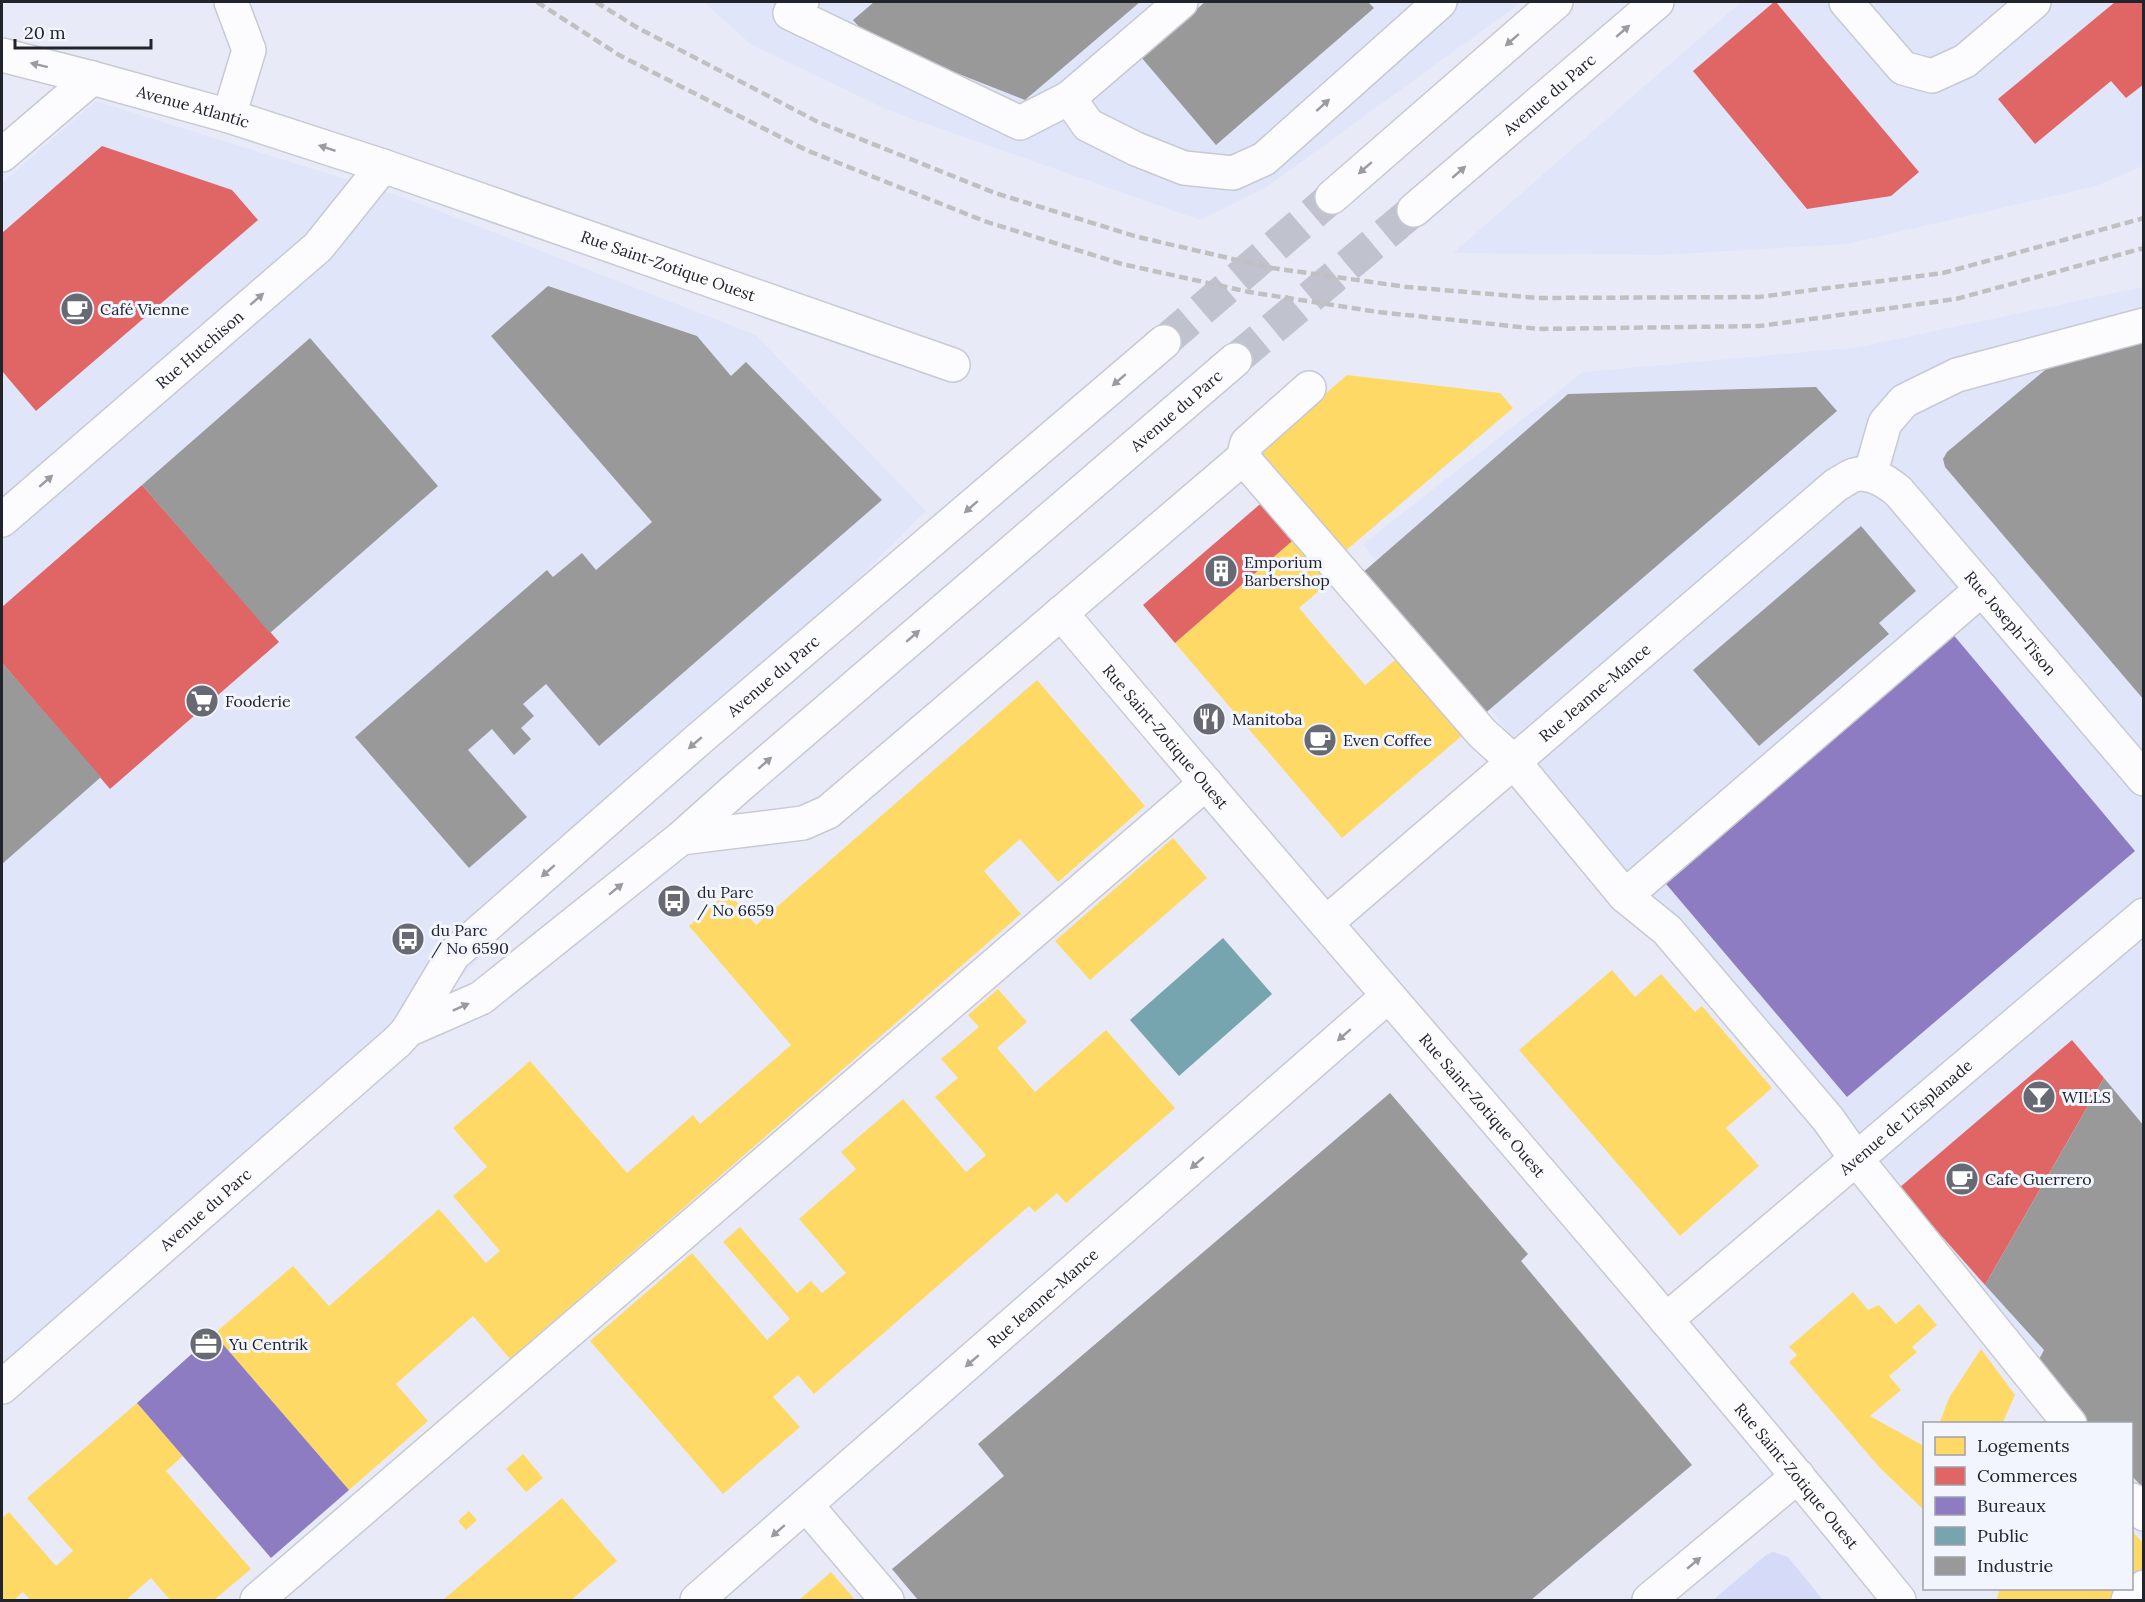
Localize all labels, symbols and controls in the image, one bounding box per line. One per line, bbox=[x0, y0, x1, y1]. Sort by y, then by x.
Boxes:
scale bar bbox=[15, 12, 152, 50]
text: 20 m bbox=[24, 21, 66, 44]
one-way arrow bbox=[1615, 24, 1630, 38]
one-way arrow bbox=[1504, 33, 1519, 47]
street label: Avenue du Parc bbox=[1498, 49, 1599, 140]
one-way arrow bbox=[30, 59, 49, 69]
street label: Avenue Atlantic bbox=[134, 81, 252, 132]
one-way arrow bbox=[1316, 98, 1331, 112]
one-way arrow bbox=[318, 143, 336, 152]
one-way arrow bbox=[1358, 161, 1373, 174]
one-way arrow bbox=[1451, 166, 1466, 179]
street label: Rue Saint-Zotique Ouest bbox=[578, 226, 759, 306]
cafe icon: Café Vienne bbox=[59, 291, 95, 327]
one-way arrow bbox=[249, 293, 265, 306]
place label: Café Vienne bbox=[100, 299, 189, 319]
street label: Rue Hutchison bbox=[151, 306, 248, 393]
street label: Avenue du Parc bbox=[1125, 365, 1226, 456]
one-way arrow bbox=[1112, 373, 1127, 386]
one-way arrow bbox=[38, 475, 54, 488]
one-way arrow bbox=[964, 500, 979, 513]
place label: Emporium Barbershop bbox=[1244, 552, 1330, 590]
building icon: Emporium Barbershop bbox=[1203, 553, 1239, 589]
street label: Rue Joseph-Tison bbox=[1961, 567, 2061, 680]
one-way arrow bbox=[905, 630, 920, 643]
street label: Avenue du Parc bbox=[722, 631, 823, 721]
street label: Rue Jeanne-Mance bbox=[1535, 639, 1655, 746]
street label: Rue Saint-Zotique Ouest bbox=[1099, 660, 1234, 813]
supermarket icon: Fooderie bbox=[184, 683, 220, 719]
place label: Fooderie bbox=[225, 691, 291, 711]
restaurant icon: Manitoba bbox=[1191, 701, 1227, 737]
place label: Manitoba bbox=[1232, 709, 1303, 729]
cafe icon: Even Coffee bbox=[1302, 722, 1338, 758]
place label: Even Coffee bbox=[1343, 730, 1432, 750]
one-way arrow bbox=[688, 736, 703, 749]
one-way arrow bbox=[757, 757, 772, 770]
one-way arrow bbox=[541, 864, 556, 877]
place label: du Parc / No 6659 bbox=[697, 882, 774, 921]
bus stop icon: du Parc / No 6659 bbox=[656, 883, 692, 919]
one-way arrow bbox=[609, 884, 624, 896]
place label: du Parc / No 6590 bbox=[431, 920, 509, 959]
bus stop icon: du Parc / No 6590 bbox=[390, 921, 426, 957]
one-way arrow bbox=[453, 1002, 470, 1011]
one-way arrow bbox=[1337, 1028, 1352, 1041]
street label: Rue Saint-Zotique Ouest bbox=[1415, 1029, 1551, 1182]
street label: Avenue de L'Esplanade bbox=[1834, 1055, 1976, 1180]
bar icon: WILLS bbox=[2021, 1079, 2057, 1115]
place label: WILLS bbox=[2062, 1087, 2111, 1107]
one-way arrow bbox=[1190, 1156, 1205, 1170]
cafe icon: Cafe Guerrero bbox=[1944, 1161, 1980, 1197]
street label: Avenue du Parc bbox=[155, 1164, 255, 1255]
place label: Cafe Guerrero bbox=[1985, 1169, 2092, 1189]
street label: Rue Jeanne-Mance bbox=[983, 1244, 1102, 1352]
office icon: Yu Centrik bbox=[188, 1326, 224, 1362]
place label: Yu Centrik bbox=[228, 1334, 308, 1354]
one-way arrow bbox=[965, 1354, 980, 1367]
street label: Rue Saint-Zotique Ouest bbox=[1730, 1399, 1864, 1553]
legend bbox=[1923, 1422, 2133, 1590]
text: Logements bbox=[1977, 1434, 2069, 1457]
text: Commerces bbox=[1977, 1464, 2077, 1487]
text: Bureaux bbox=[1977, 1494, 2046, 1517]
one-way arrow bbox=[771, 1524, 786, 1537]
text: Public bbox=[1977, 1524, 2029, 1547]
text: Industrie bbox=[1977, 1554, 2053, 1577]
one-way arrow bbox=[1686, 1557, 1701, 1570]

